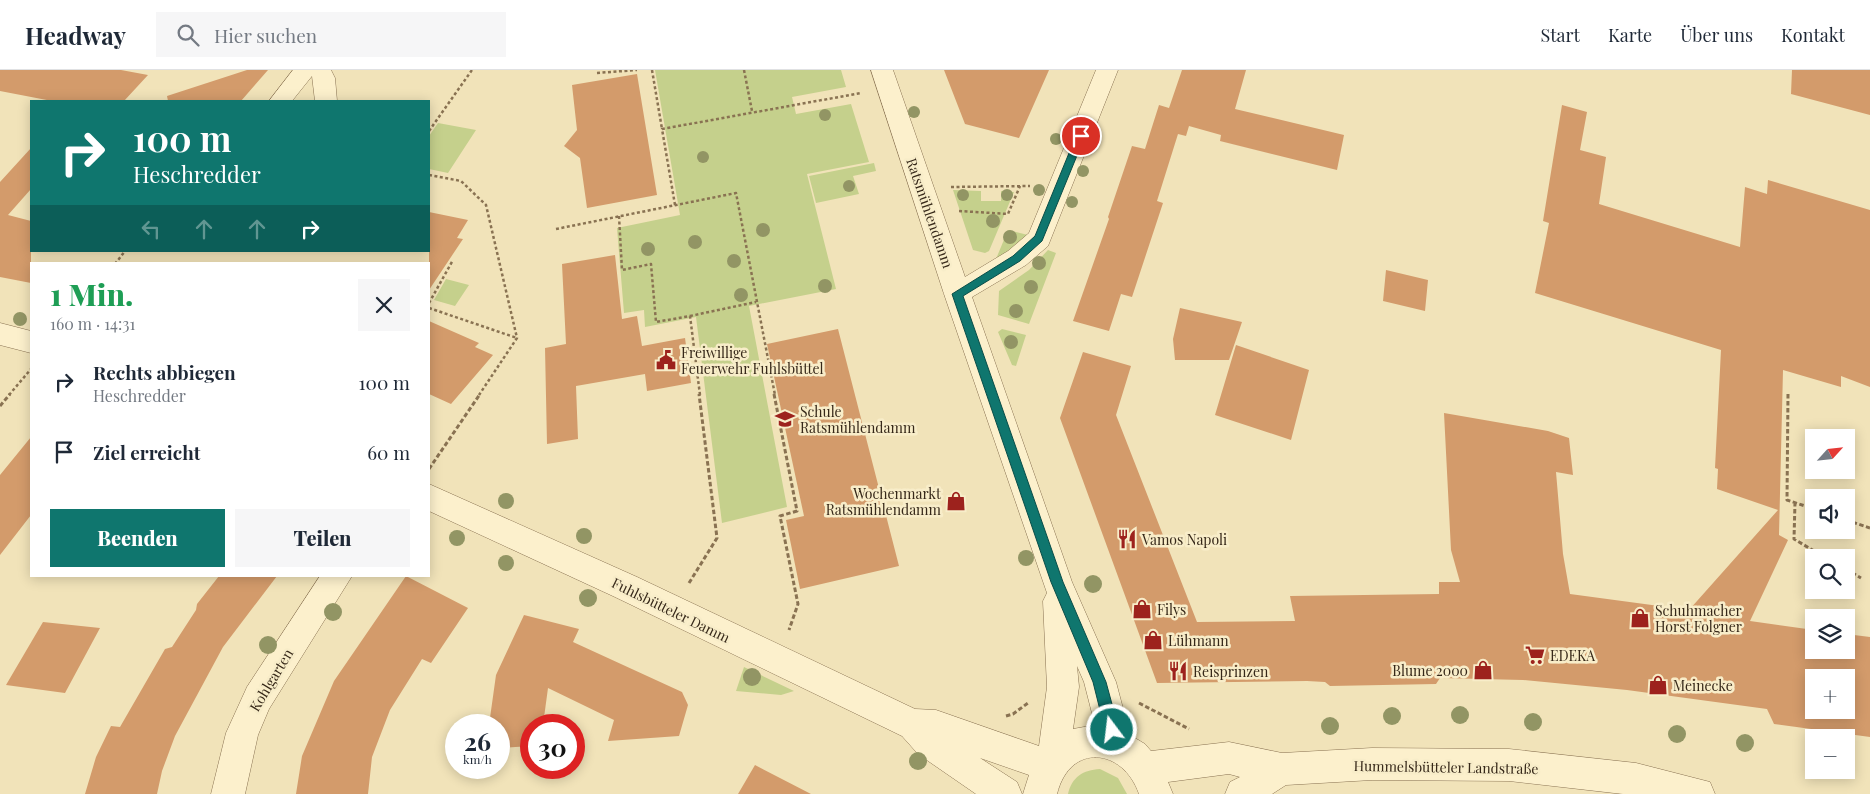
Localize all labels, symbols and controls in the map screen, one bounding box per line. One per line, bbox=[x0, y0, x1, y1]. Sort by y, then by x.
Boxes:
search box bbox=[156, 12, 506, 57]
text: Headway bbox=[25, 19, 126, 51]
icon: search bbox=[174, 21, 202, 49]
text: Hier suchen bbox=[214, 22, 317, 48]
text: Start bbox=[1540, 23, 1580, 47]
text: Karte bbox=[1608, 23, 1652, 47]
text: Über uns bbox=[1680, 23, 1753, 47]
text: Kontakt bbox=[1781, 23, 1845, 47]
text: 100 m bbox=[133, 114, 231, 161]
pin bbox=[1060, 115, 1102, 157]
icon: right bbox=[50, 120, 115, 185]
icon: arrive bbox=[1067, 122, 1095, 150]
street label: Ratsmühlendamm bbox=[902, 155, 958, 271]
text: Heschredder bbox=[133, 159, 261, 189]
icon: left bbox=[137, 215, 165, 243]
icon: ahead bbox=[190, 215, 218, 243]
icon: ahead bbox=[243, 215, 271, 243]
icon: right bbox=[296, 215, 324, 243]
text: 1 Min. bbox=[50, 274, 133, 314]
button: close bbox=[358, 279, 410, 331]
text: 160 m · 14:31 bbox=[50, 313, 135, 334]
place label: Freiwillige Feuerwehr Fuhlsbüttel bbox=[681, 343, 824, 378]
public building icon: Freiwillige Feuerwehr Fuhlsbüttel bbox=[655, 349, 677, 371]
text: Rechts abbiegen bbox=[93, 359, 236, 385]
icon: right bbox=[50, 368, 78, 396]
text: 100 m bbox=[359, 369, 410, 395]
text: Heschredder bbox=[93, 385, 186, 406]
place label: Schule Ratsmühlendamm bbox=[800, 402, 916, 437]
school or university icon: Schule Ratsmühlendamm bbox=[774, 408, 796, 430]
north arrow bbox=[1805, 429, 1855, 479]
map controls bbox=[1805, 429, 1855, 779]
icon: arrive bbox=[50, 438, 78, 466]
text: Ziel erreicht bbox=[93, 439, 201, 465]
text: 60 m bbox=[367, 439, 410, 465]
place label: Wochenmarkt Ratsmühlendamm bbox=[826, 484, 942, 519]
button: sound bbox=[1805, 489, 1855, 539]
shop icon: Wochenmarkt Ratsmühlendamm bbox=[945, 490, 967, 512]
button: Beenden bbox=[50, 509, 225, 567]
button: Teilen bbox=[235, 509, 410, 567]
restaurant icon: Vamos Napoli bbox=[1116, 528, 1138, 550]
place label: Vamos Napoli bbox=[1141, 530, 1227, 549]
button: search bbox=[1805, 549, 1855, 599]
street label: Fuhlsbütteler Damm bbox=[609, 573, 734, 647]
shop icon: Filys bbox=[1131, 598, 1153, 620]
place label: Filys bbox=[1157, 600, 1186, 619]
place label: Schuhmacher Horst Folgner bbox=[1655, 601, 1743, 636]
shop icon: Schuhmacher Horst Folgner bbox=[1629, 607, 1651, 629]
button: layers bbox=[1805, 609, 1855, 659]
shop icon: Lühmann bbox=[1142, 629, 1164, 651]
place label: Lühmann bbox=[1168, 631, 1229, 650]
supermarket icon: EDEKA bbox=[1524, 644, 1546, 666]
street label: Kohlgarten bbox=[245, 645, 297, 715]
place label: EDEKA bbox=[1550, 646, 1595, 665]
shop icon: Blume 2000 bbox=[1472, 659, 1494, 681]
restaurant icon: Reisprinzen bbox=[1167, 660, 1189, 682]
place label: Blume 2000 bbox=[1392, 661, 1468, 680]
place label: Reisprinzen bbox=[1193, 662, 1269, 681]
button: + bbox=[1805, 669, 1855, 719]
shop icon: Meinecke bbox=[1647, 674, 1669, 696]
place label: Meinecke bbox=[1673, 676, 1733, 695]
position arrow bbox=[1085, 703, 1137, 755]
speed limit sign: 30 bbox=[520, 714, 585, 779]
text: 26 bbox=[464, 724, 491, 757]
button: − bbox=[1805, 729, 1855, 779]
text: km/h bbox=[463, 751, 492, 767]
street label: Hummelsbütteler Landstraße bbox=[1353, 756, 1539, 778]

